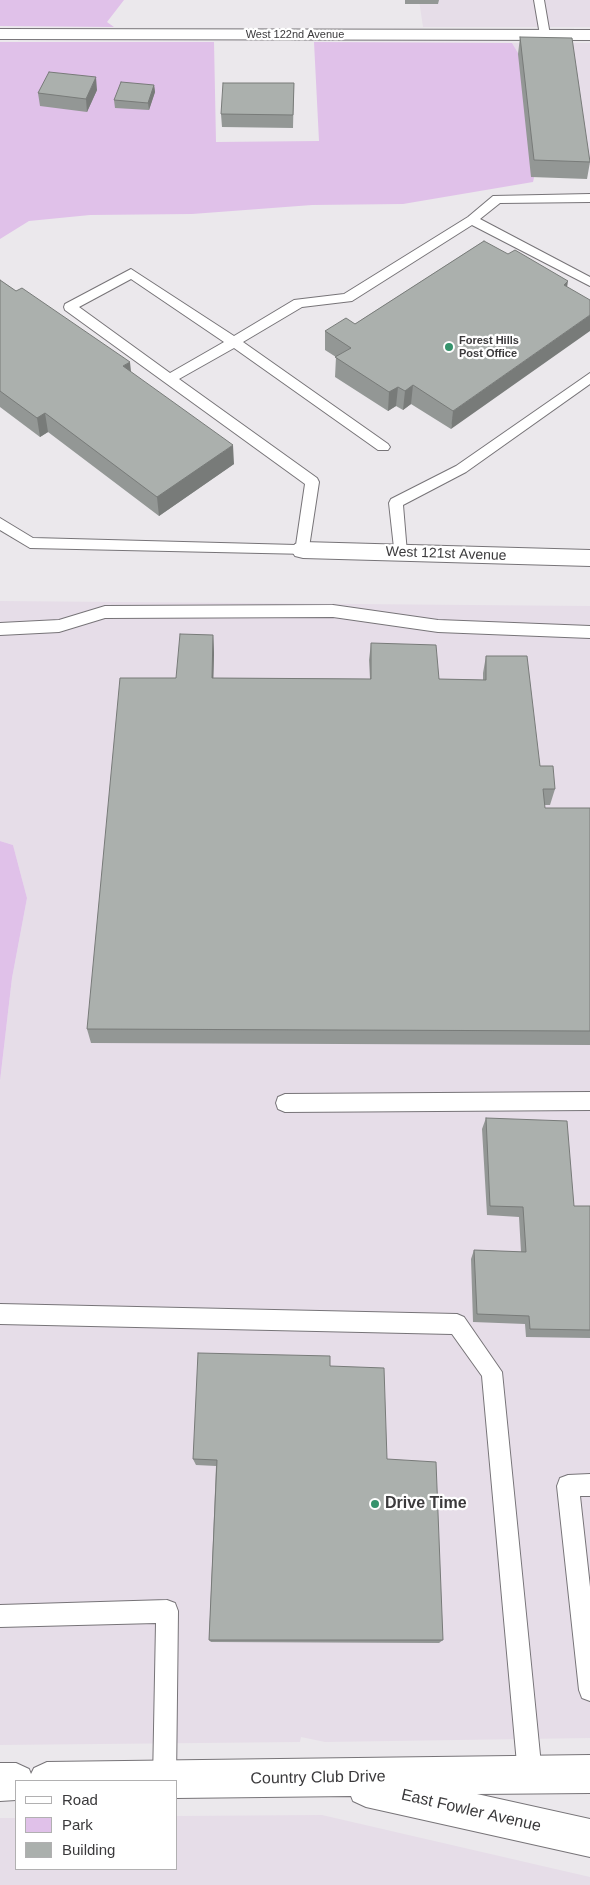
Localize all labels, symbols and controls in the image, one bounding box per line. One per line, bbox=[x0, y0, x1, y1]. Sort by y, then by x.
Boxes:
street label: West 122nd Avenue bbox=[246, 28, 344, 42]
place label: Forest Hills Post Office bbox=[459, 334, 519, 360]
marker: Forest Hills Post Office bbox=[443, 341, 455, 353]
street label: West 121st Avenue bbox=[385, 543, 507, 565]
place label: Drive Time bbox=[385, 1494, 467, 1514]
marker: Drive Time bbox=[369, 1498, 381, 1510]
street label: Country Club Drive bbox=[250, 1767, 386, 1789]
legend bbox=[15, 1780, 178, 1870]
street label: East Fowler Avenue bbox=[399, 1786, 543, 1836]
text: Road bbox=[62, 1791, 98, 1808]
text: Park bbox=[62, 1816, 93, 1833]
text: Building bbox=[62, 1841, 115, 1858]

